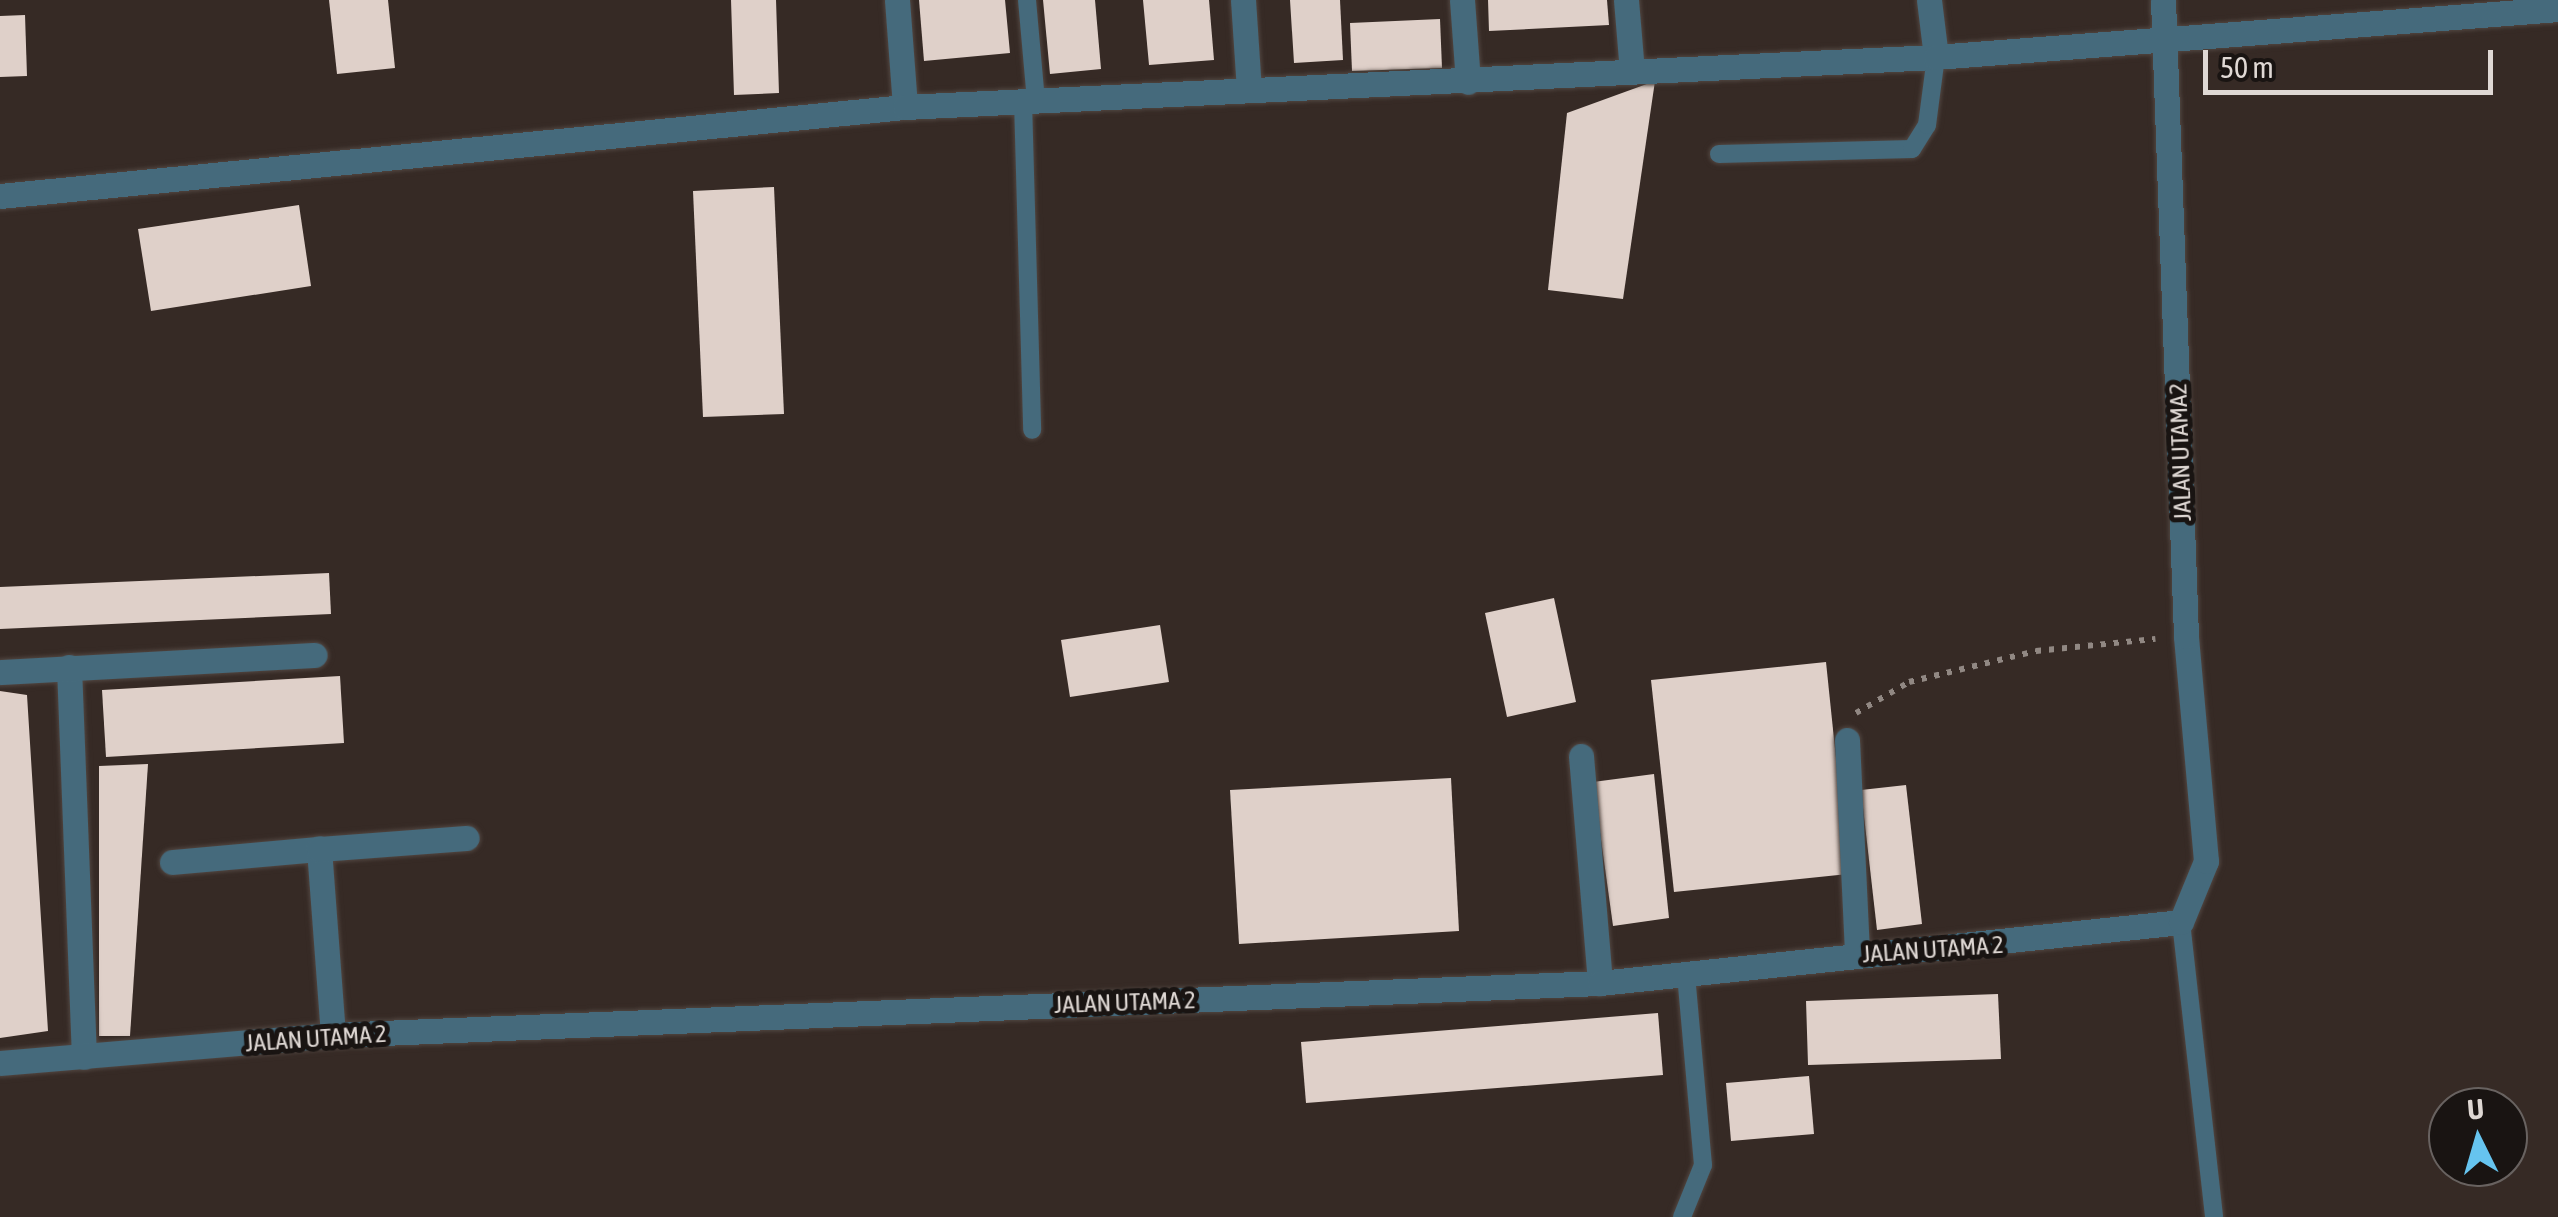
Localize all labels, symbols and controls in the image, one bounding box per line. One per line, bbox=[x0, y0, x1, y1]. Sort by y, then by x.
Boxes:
scale bar bbox=[2208, 30, 2498, 92]
text: 50 m bbox=[2220, 50, 2274, 84]
street label: JALAN UTAMA2 bbox=[2163, 382, 2197, 522]
street label: JALAN UTAMA 2 bbox=[1861, 929, 2005, 969]
street label: JALAN UTAMA 2 bbox=[1054, 985, 1196, 1019]
street label: JALAN UTAMA 2 bbox=[244, 1018, 388, 1058]
north arrow bbox=[2428, 1087, 2528, 1187]
text: U bbox=[2466, 1092, 2485, 1126]

